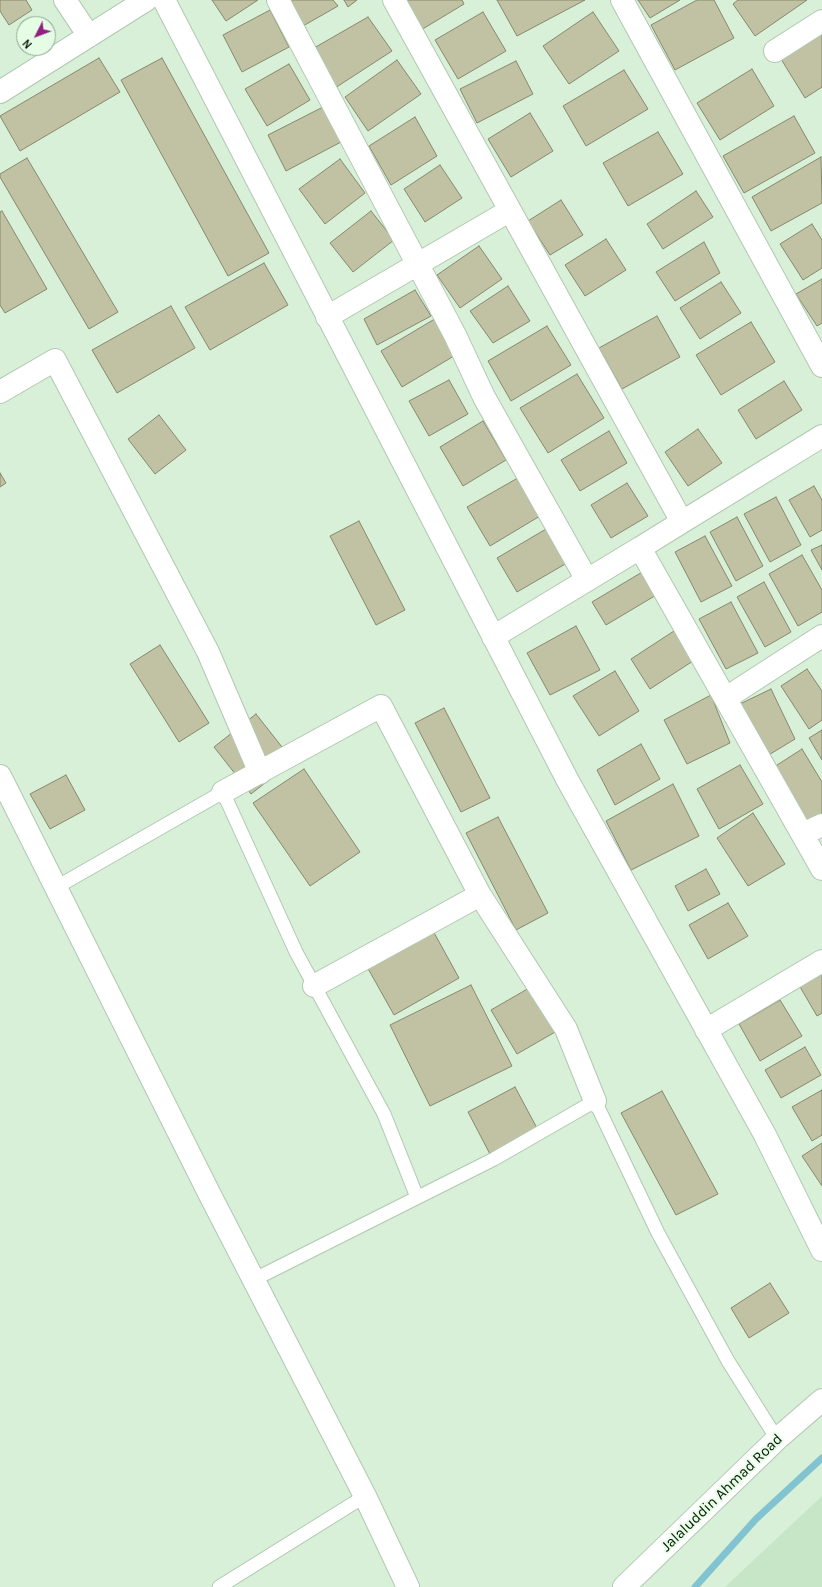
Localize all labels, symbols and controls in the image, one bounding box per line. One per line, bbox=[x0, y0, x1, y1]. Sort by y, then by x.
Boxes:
north arrow bbox=[16, 16, 56, 56]
text: N bbox=[20, 36, 35, 51]
street label: Jalaluddin Ahmad Road bbox=[658, 1430, 786, 1556]

